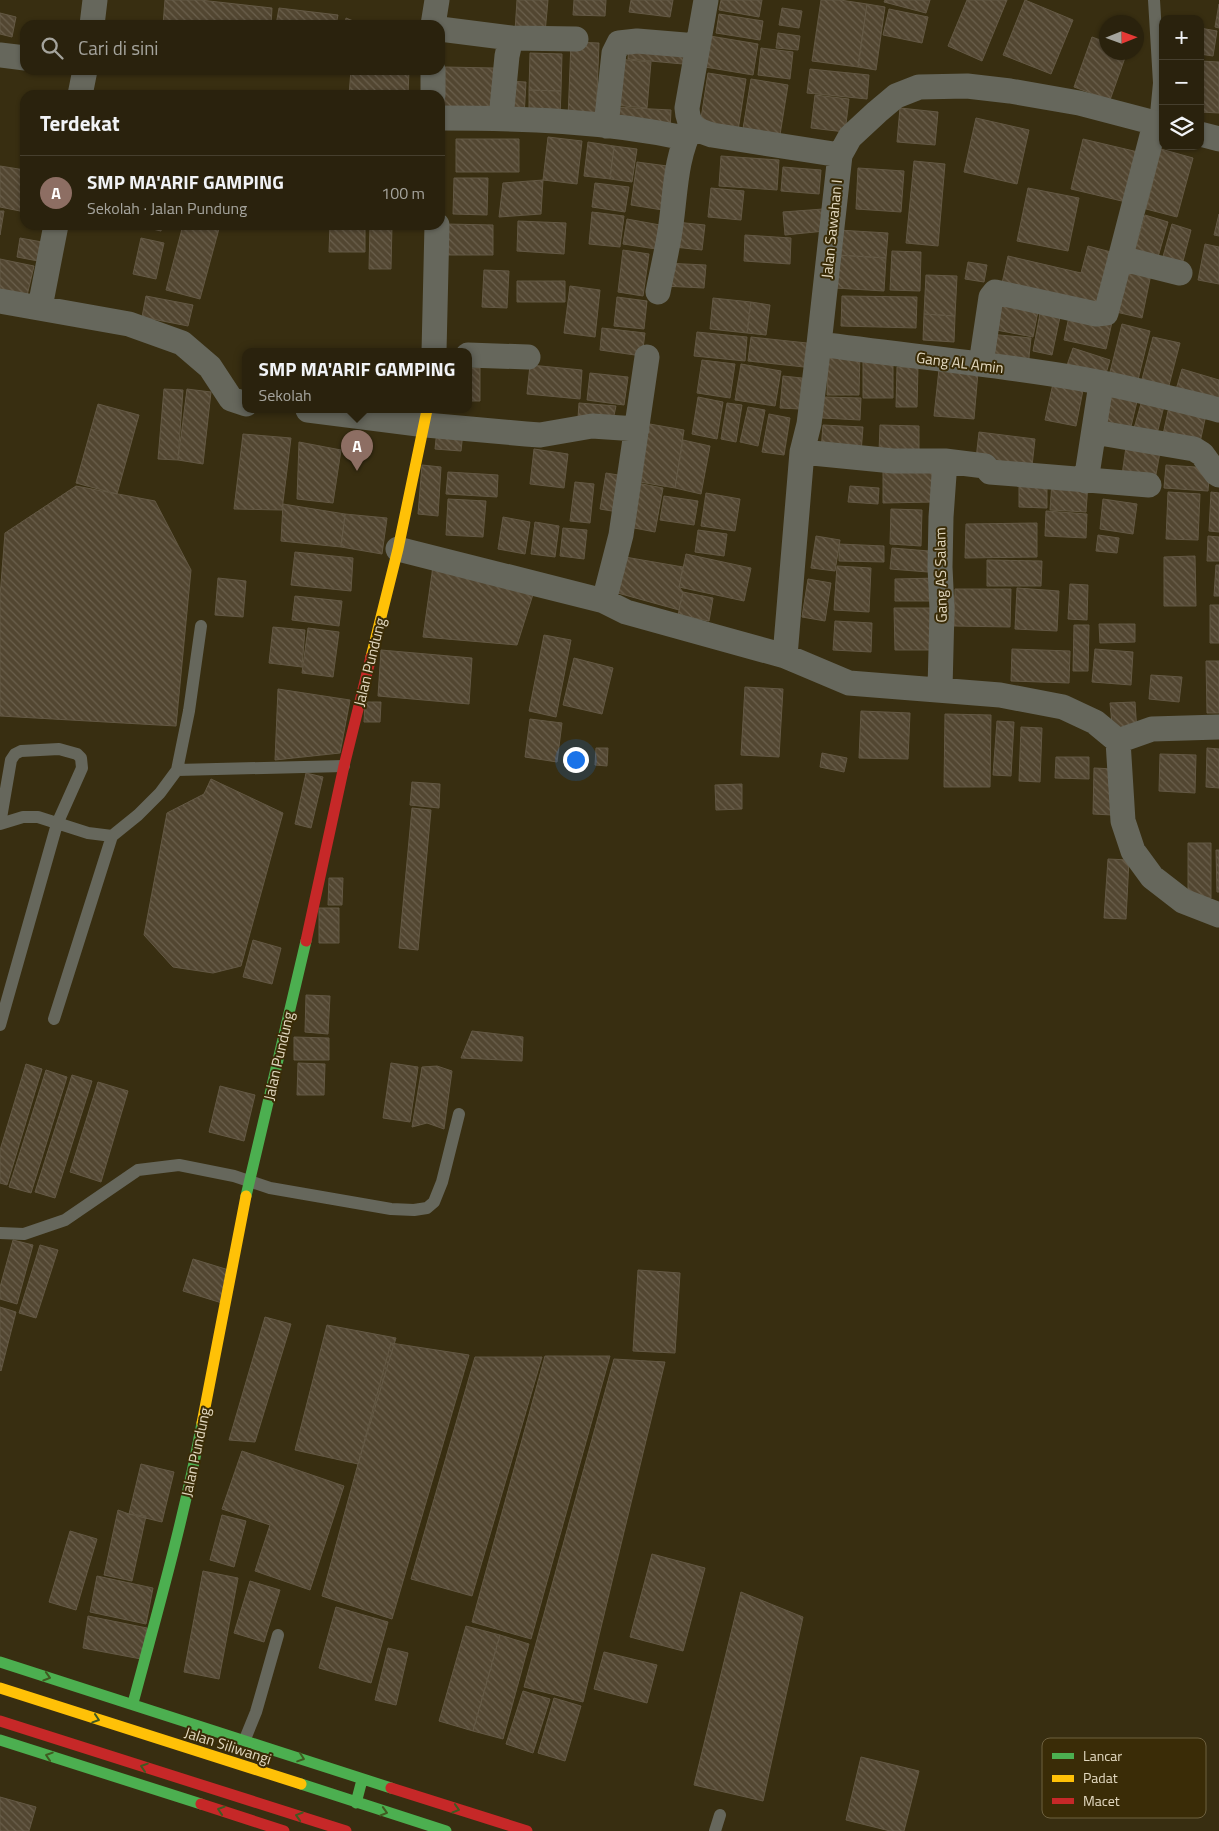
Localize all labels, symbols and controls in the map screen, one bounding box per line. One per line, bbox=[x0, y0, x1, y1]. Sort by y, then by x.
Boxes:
north arrow bbox=[1099, 15, 1144, 60]
map controls bbox=[1159, 15, 1204, 150]
button: + bbox=[1159, 15, 1204, 60]
search box bbox=[20, 20, 445, 75]
text: Cari di sini bbox=[78, 33, 159, 62]
icon: search bbox=[38, 34, 66, 62]
button: − bbox=[1159, 60, 1204, 105]
button: layers bbox=[1159, 105, 1204, 150]
text: Terdekat bbox=[40, 107, 120, 139]
text: SMP MA'ARIF GAMPING bbox=[87, 167, 284, 196]
street label: Jalan Sawahan I bbox=[815, 178, 848, 280]
text: A bbox=[51, 181, 61, 205]
text: 100 m bbox=[381, 181, 425, 205]
text: Sekolah · Jalan Pundung bbox=[87, 196, 247, 220]
street label: Gang AL Amin bbox=[915, 346, 1005, 379]
popup bbox=[242, 348, 472, 413]
text: SMP MA'ARIF GAMPING bbox=[259, 354, 455, 383]
text: Sekolah bbox=[259, 383, 312, 407]
pin: A bbox=[341, 430, 373, 471]
street label: Gang AS Salam bbox=[928, 527, 953, 623]
street label: Jalan Pundung bbox=[347, 615, 392, 709]
your location bbox=[563, 747, 589, 773]
street label: Jalan Pundung bbox=[257, 1009, 300, 1103]
street label: Jalan Pundung bbox=[175, 1405, 216, 1499]
one-way arrow bbox=[42, 1671, 50, 1681]
one-way arrow bbox=[92, 1713, 100, 1723]
street label: Jalan Siliwangi bbox=[182, 1721, 275, 1770]
legend bbox=[1042, 1738, 1206, 1818]
text: Lancar bbox=[1083, 1745, 1122, 1766]
one-way arrow bbox=[46, 1752, 54, 1762]
one-way arrow bbox=[297, 1753, 305, 1763]
one-way arrow bbox=[140, 1763, 149, 1773]
text: Padat bbox=[1083, 1767, 1118, 1788]
text: Macet bbox=[1083, 1790, 1120, 1811]
one-way arrow bbox=[451, 1803, 459, 1813]
one-way arrow bbox=[217, 1806, 226, 1816]
one-way arrow bbox=[380, 1806, 388, 1816]
one-way arrow bbox=[295, 1812, 304, 1822]

